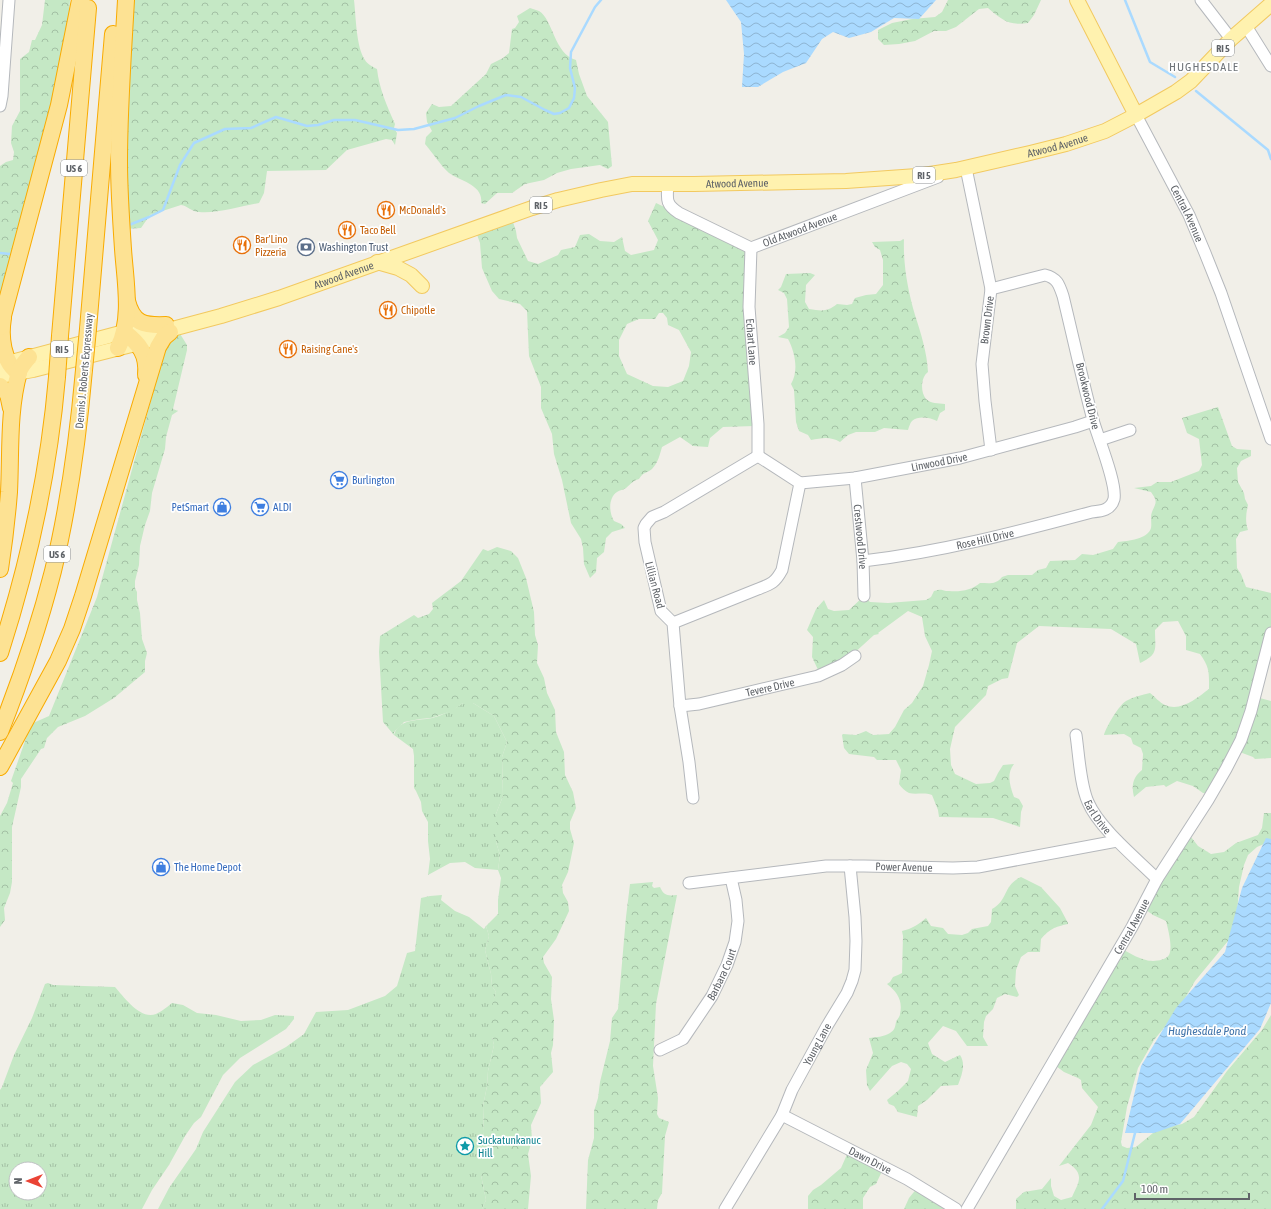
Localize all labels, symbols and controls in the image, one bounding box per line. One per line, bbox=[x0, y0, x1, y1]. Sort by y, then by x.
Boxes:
road number: RI 5 bbox=[1212, 40, 1234, 56]
district label: HUGHESDALE bbox=[1169, 60, 1239, 74]
street label: Atwood Avenue bbox=[1026, 131, 1089, 159]
road number: US 6 bbox=[61, 160, 87, 176]
road number: RI 5 bbox=[913, 167, 935, 183]
street label: Atwood Avenue bbox=[706, 177, 769, 190]
street label: Central Avenue bbox=[1168, 183, 1206, 244]
road number: RI 5 bbox=[530, 197, 552, 213]
restaurant icon: McDonald's bbox=[376, 200, 396, 220]
place label: McDonald's bbox=[399, 204, 446, 216]
street label: Old Atwood Avenue bbox=[761, 210, 839, 249]
restaurant icon: Taco Bell bbox=[337, 220, 357, 240]
place label: Taco Bell bbox=[360, 224, 396, 236]
place label: Bar'Lino Pizzeria bbox=[255, 233, 288, 258]
restaurant icon: Bar'Lino Pizzeria bbox=[232, 235, 252, 255]
bank icon: Washington Trust bbox=[296, 237, 316, 257]
place label: Washington Trust bbox=[319, 241, 388, 253]
street label: Atwood Avenue bbox=[312, 259, 375, 291]
street label: Brown Drive bbox=[978, 295, 996, 345]
restaurant icon: Chipotle bbox=[378, 300, 398, 320]
place label: Chipotle bbox=[401, 304, 435, 316]
street label: Dennis J. Roberts Expressway bbox=[73, 312, 95, 429]
street label: Echart Lane bbox=[744, 318, 759, 366]
restaurant icon: Raising Cane's bbox=[278, 339, 298, 359]
road number: RI 5 bbox=[51, 341, 73, 357]
place label: Raising Cane's bbox=[301, 343, 358, 355]
street label: Brookwood Drive bbox=[1074, 361, 1102, 431]
street label: Linwood Drive bbox=[910, 450, 969, 473]
supermarket icon: Burlington bbox=[329, 470, 349, 490]
place label: Burlington bbox=[352, 474, 395, 486]
shop icon: PetSmart bbox=[212, 497, 232, 517]
supermarket icon: ALDI bbox=[250, 497, 270, 517]
place label: PetSmart bbox=[172, 501, 209, 513]
place label: ALDI bbox=[273, 501, 292, 513]
street label: Crestwood Drive bbox=[852, 504, 869, 569]
street label: Rose Hill Drive bbox=[955, 527, 1015, 551]
road number: US 6 bbox=[44, 546, 70, 562]
street label: Lillian Road bbox=[643, 560, 667, 610]
street label: Tevere Drive bbox=[744, 676, 795, 699]
street label: Earl Drive bbox=[1082, 798, 1114, 836]
shop icon: The Home Depot bbox=[151, 857, 171, 877]
street label: Power Avenue bbox=[875, 860, 933, 874]
place label: The Home Depot bbox=[174, 861, 241, 873]
street label: Central Avenue bbox=[1111, 897, 1152, 956]
street label: Barbara Court bbox=[705, 947, 738, 1003]
street label: Young Lane bbox=[801, 1021, 833, 1067]
water label: Hughesdale Pond bbox=[1168, 1024, 1246, 1038]
place label: Suckatunkanuc Hill bbox=[478, 1134, 541, 1159]
place icon: Suckatunkanuc Hill bbox=[455, 1136, 475, 1156]
street label: Dawn Drive bbox=[847, 1144, 893, 1176]
north arrow bbox=[8, 1161, 48, 1201]
scale bar bbox=[1135, 1175, 1249, 1201]
text: N bbox=[12, 1178, 24, 1184]
text: 100 m bbox=[1141, 1182, 1168, 1196]

